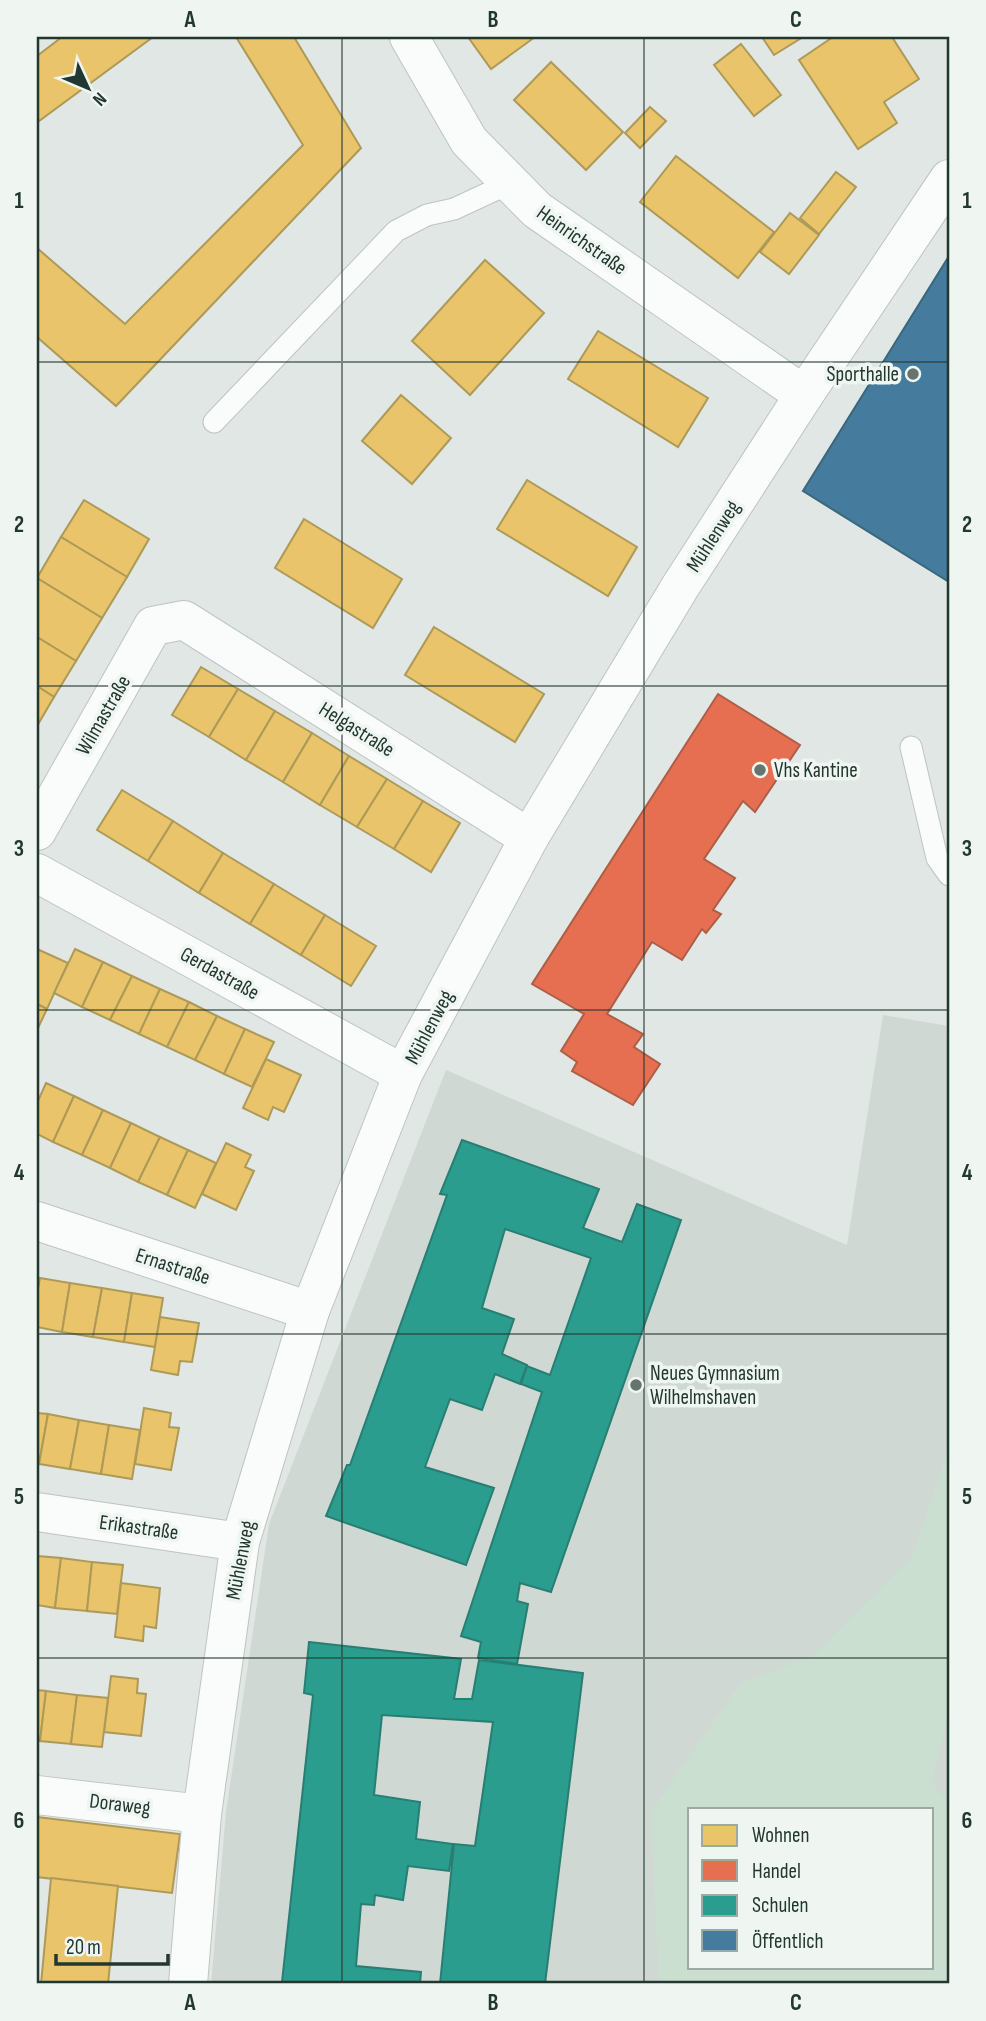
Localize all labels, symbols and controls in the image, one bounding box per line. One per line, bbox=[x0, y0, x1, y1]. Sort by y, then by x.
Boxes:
text: A bbox=[184, 6, 197, 34]
text: B bbox=[488, 6, 499, 34]
text: C bbox=[790, 6, 802, 34]
north arrow bbox=[52, 52, 122, 122]
text: N bbox=[87, 87, 111, 110]
text: 1 bbox=[14, 187, 24, 215]
text: 1 bbox=[962, 187, 972, 215]
street label: Heinrichstraße bbox=[532, 200, 632, 281]
place label: Sporthalle bbox=[827, 362, 899, 387]
marker: Sporthalle bbox=[905, 366, 921, 382]
street label: Mühlenweg bbox=[681, 496, 746, 577]
text: 2 bbox=[14, 511, 24, 539]
text: 2 bbox=[962, 511, 972, 539]
street label: Wilmastraße bbox=[71, 671, 136, 760]
street label: Helgastraße bbox=[314, 697, 399, 762]
place label: Vhs Kantine bbox=[774, 758, 858, 783]
marker: Vhs Kantine bbox=[752, 762, 768, 778]
text: 3 bbox=[14, 835, 24, 863]
text: 3 bbox=[962, 835, 972, 863]
street label: Gerdastraße bbox=[176, 942, 264, 1005]
street label: Mühlenweg bbox=[400, 986, 459, 1068]
text: 4 bbox=[14, 1159, 25, 1187]
text: 4 bbox=[962, 1159, 973, 1187]
street label: Ernastraße bbox=[132, 1243, 213, 1290]
place label: Neues Gymnasium Wilhelmshaven bbox=[650, 1361, 780, 1410]
marker: Neues Gymnasium Wilhelmshaven bbox=[628, 1377, 644, 1393]
text: 5 bbox=[14, 1483, 24, 1511]
text: 5 bbox=[962, 1483, 972, 1511]
street label: Erikastraße bbox=[98, 1510, 180, 1545]
street label: Mühlenweg bbox=[221, 1518, 260, 1602]
street label: Doraweg bbox=[88, 1788, 152, 1821]
text: 6 bbox=[14, 1807, 24, 1835]
text: 6 bbox=[962, 1807, 972, 1835]
legend bbox=[688, 1808, 934, 1968]
text: Wohnen bbox=[752, 1823, 809, 1848]
text: Handel bbox=[752, 1859, 801, 1884]
text: Schulen bbox=[752, 1893, 809, 1918]
scale bar bbox=[56, 1923, 168, 1967]
text: Öffentlich bbox=[752, 1929, 824, 1954]
text: 20 m bbox=[66, 1935, 101, 1960]
text: A bbox=[184, 1989, 197, 2017]
text: B bbox=[488, 1989, 499, 2017]
text: C bbox=[790, 1989, 802, 2017]

